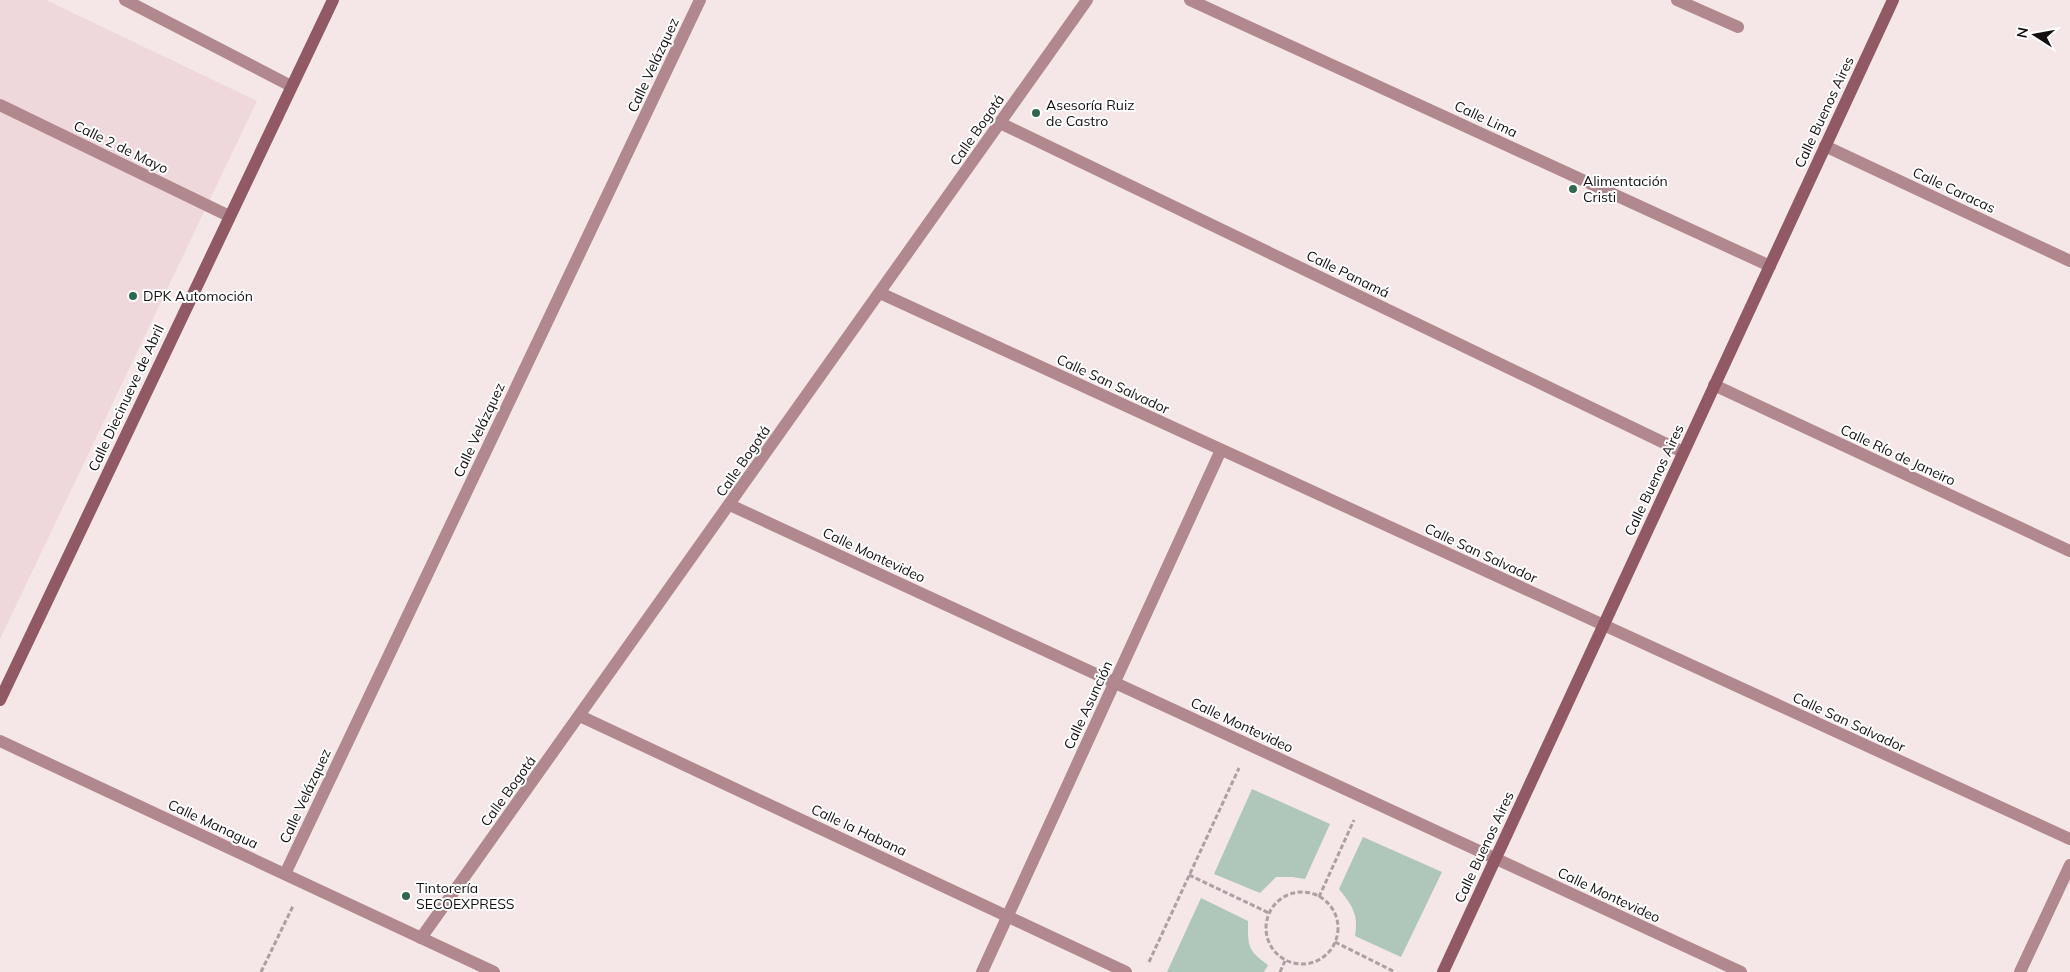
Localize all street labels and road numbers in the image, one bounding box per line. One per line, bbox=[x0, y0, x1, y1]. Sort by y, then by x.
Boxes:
street label: Calle Velázquez bbox=[623, 15, 683, 115]
street label: Calle Buenos Aires bbox=[1790, 53, 1858, 171]
street label: Calle Bogotá bbox=[946, 91, 1008, 169]
street label: Calle Lima bbox=[1452, 97, 1520, 141]
street label: Calle 2 de Mayo bbox=[71, 116, 171, 178]
street label: Calle Caracas bbox=[1910, 163, 1998, 217]
street label: Calle Panamá bbox=[1304, 246, 1392, 302]
street label: Calle Diecinueve de Abril bbox=[84, 322, 168, 474]
street label: Calle San Salvador bbox=[1054, 350, 1173, 418]
street label: Calle Velázquez bbox=[449, 380, 509, 480]
street label: Calle Río de Janeiro bbox=[1837, 420, 1959, 490]
street label: Calle Buenos Aires bbox=[1620, 421, 1688, 539]
street label: Calle Bogotá bbox=[712, 422, 774, 500]
street label: Calle San Salvador bbox=[1422, 519, 1541, 587]
street label: Calle Montevideo bbox=[820, 523, 928, 587]
street label: Calle Asunción bbox=[1060, 658, 1116, 752]
street label: Calle San Salvador bbox=[1790, 688, 1909, 756]
street label: Calle Montevideo bbox=[1188, 693, 1296, 757]
street label: Calle Velázquez bbox=[275, 746, 335, 846]
street label: Calle Bogotá bbox=[476, 752, 540, 830]
street label: Calle Buenos Aires bbox=[1450, 788, 1518, 906]
street label: Calle Managua bbox=[165, 795, 261, 853]
street label: Calle la Habana bbox=[808, 800, 910, 860]
street label: Calle Montevideo bbox=[1555, 863, 1663, 927]

